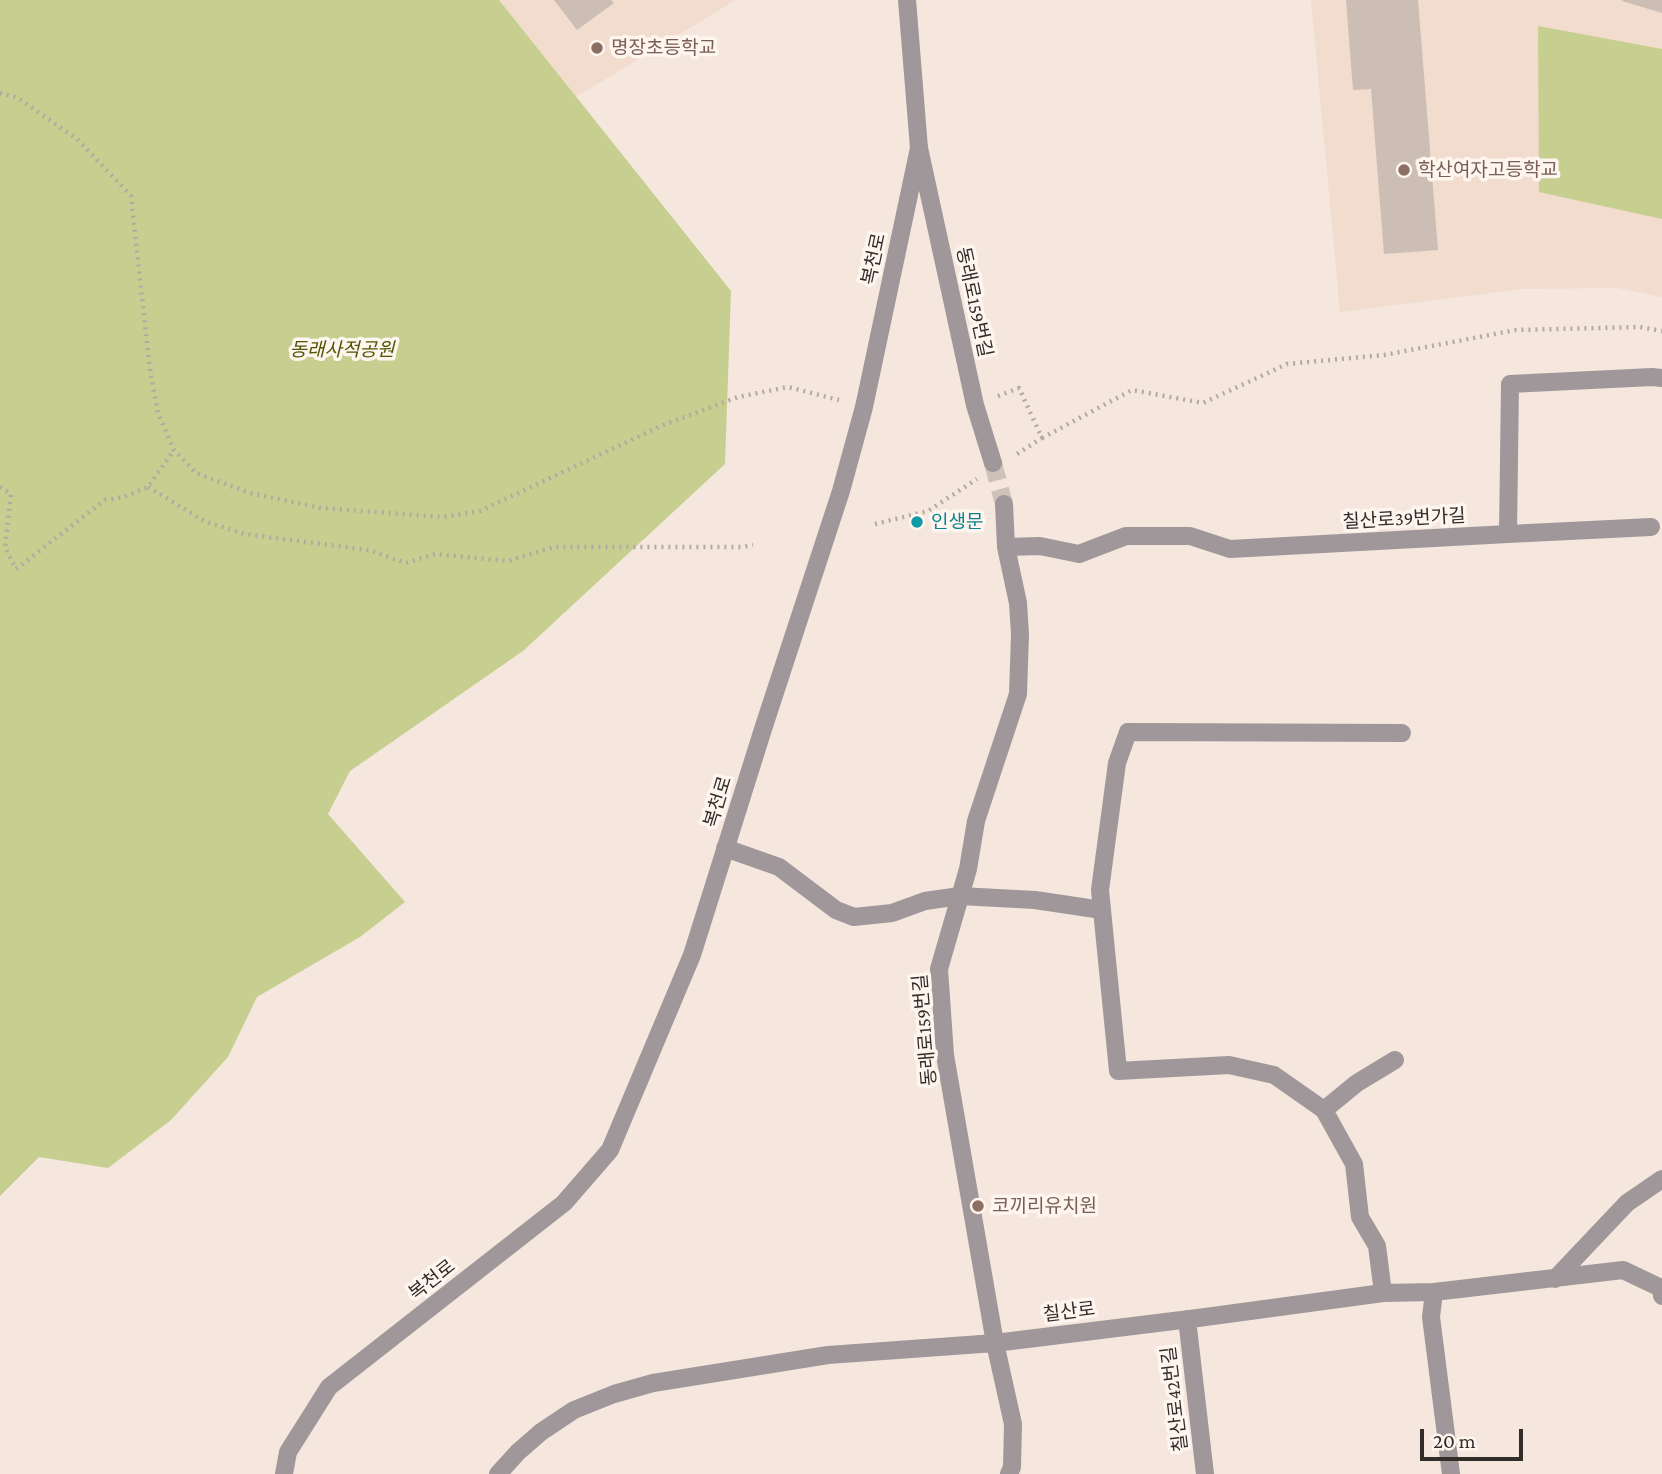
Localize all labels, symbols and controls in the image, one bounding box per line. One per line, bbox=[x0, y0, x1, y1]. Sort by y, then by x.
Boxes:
place label: 명장초등학교 bbox=[611, 37, 716, 59]
marker: 명장초등학교 bbox=[589, 40, 605, 56]
place label: 학산여자고등학교 bbox=[1418, 159, 1558, 181]
marker: 학산여자고등학교 bbox=[1396, 162, 1412, 178]
street label: 복천로 bbox=[857, 231, 891, 287]
street label: 동래로159번길 bbox=[951, 245, 997, 359]
park label: 동래사적공원 bbox=[290, 339, 394, 361]
street label: 칠산로39번가길 bbox=[1342, 504, 1466, 534]
place label: 인생문 bbox=[931, 511, 983, 533]
marker: 인생문 bbox=[909, 514, 925, 530]
street label: 복천로 bbox=[699, 774, 737, 830]
street label: 동래로159번길 bbox=[909, 973, 941, 1087]
place label: 코끼리유치원 bbox=[992, 1195, 1097, 1217]
marker: 코끼리유치원 bbox=[970, 1198, 986, 1214]
street label: 복천로 bbox=[404, 1255, 460, 1305]
street label: 칠산로 bbox=[1042, 1297, 1096, 1327]
street label: 칠산로42번길 bbox=[1157, 1345, 1193, 1453]
scale bar bbox=[1424, 1414, 1527, 1458]
text: 20 m bbox=[1433, 1429, 1476, 1453]

